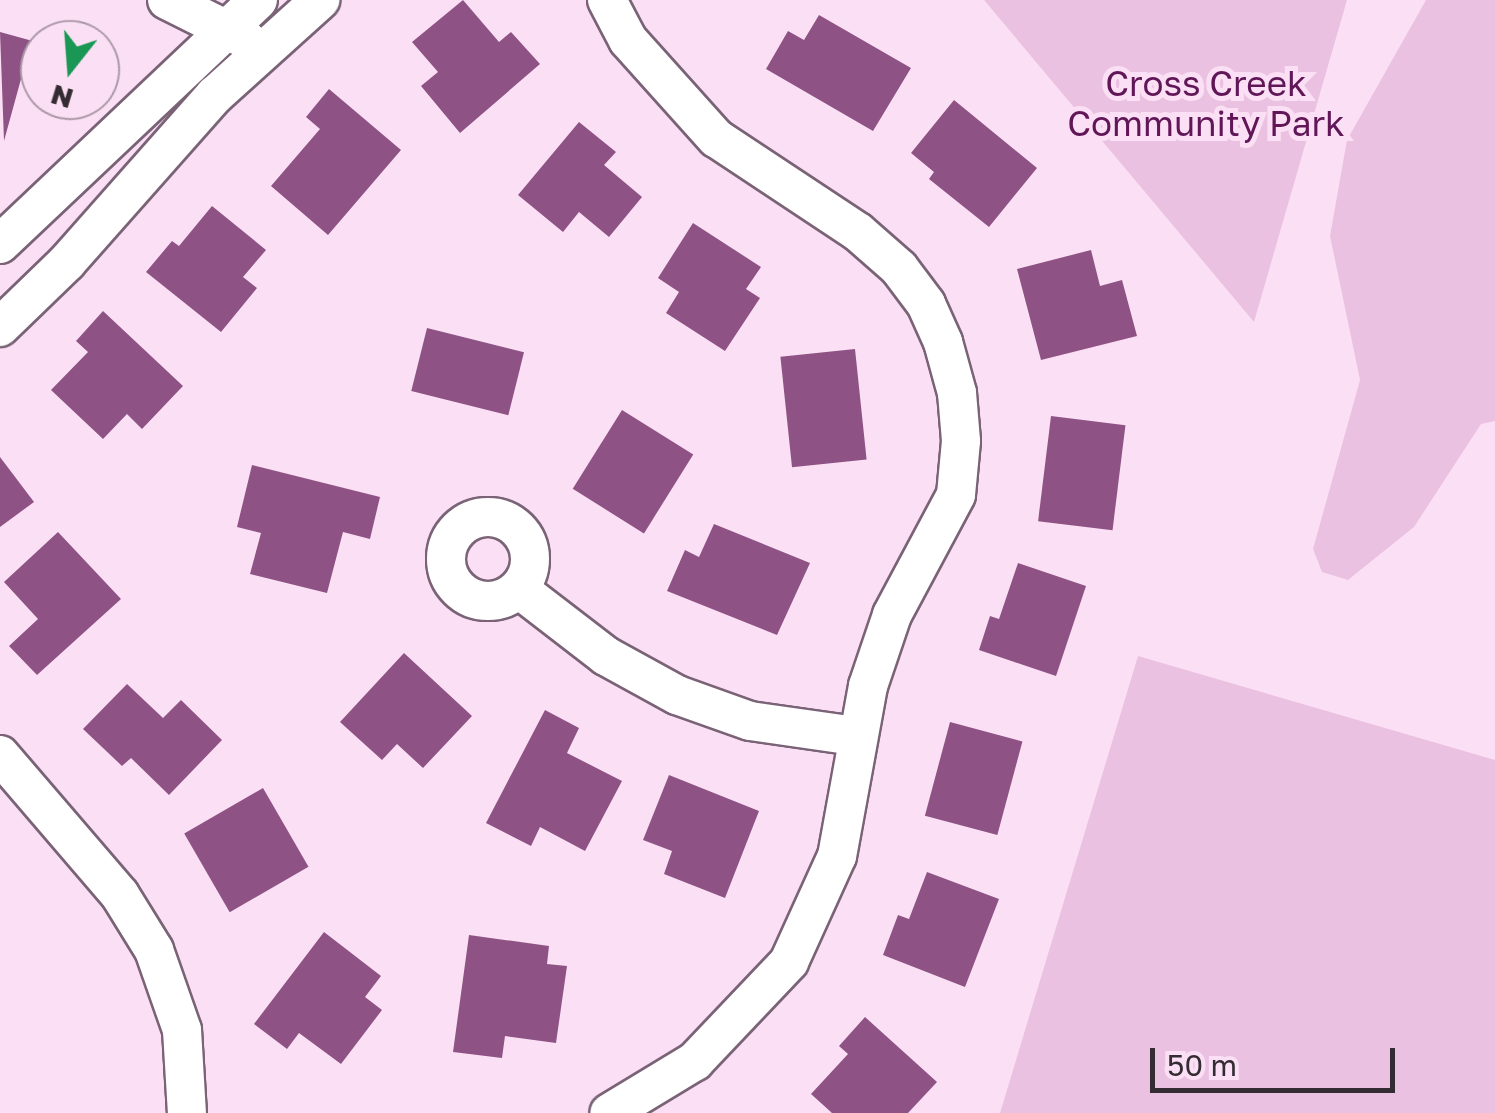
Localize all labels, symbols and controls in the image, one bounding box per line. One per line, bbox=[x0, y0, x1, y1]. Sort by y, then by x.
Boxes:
north arrow bbox=[20, 20, 120, 120]
park label: Cross Creek Community Park bbox=[1067, 62, 1345, 144]
text: N bbox=[47, 78, 77, 116]
scale bar bbox=[1155, 1028, 1400, 1090]
text: 50 m bbox=[1167, 1047, 1237, 1083]

